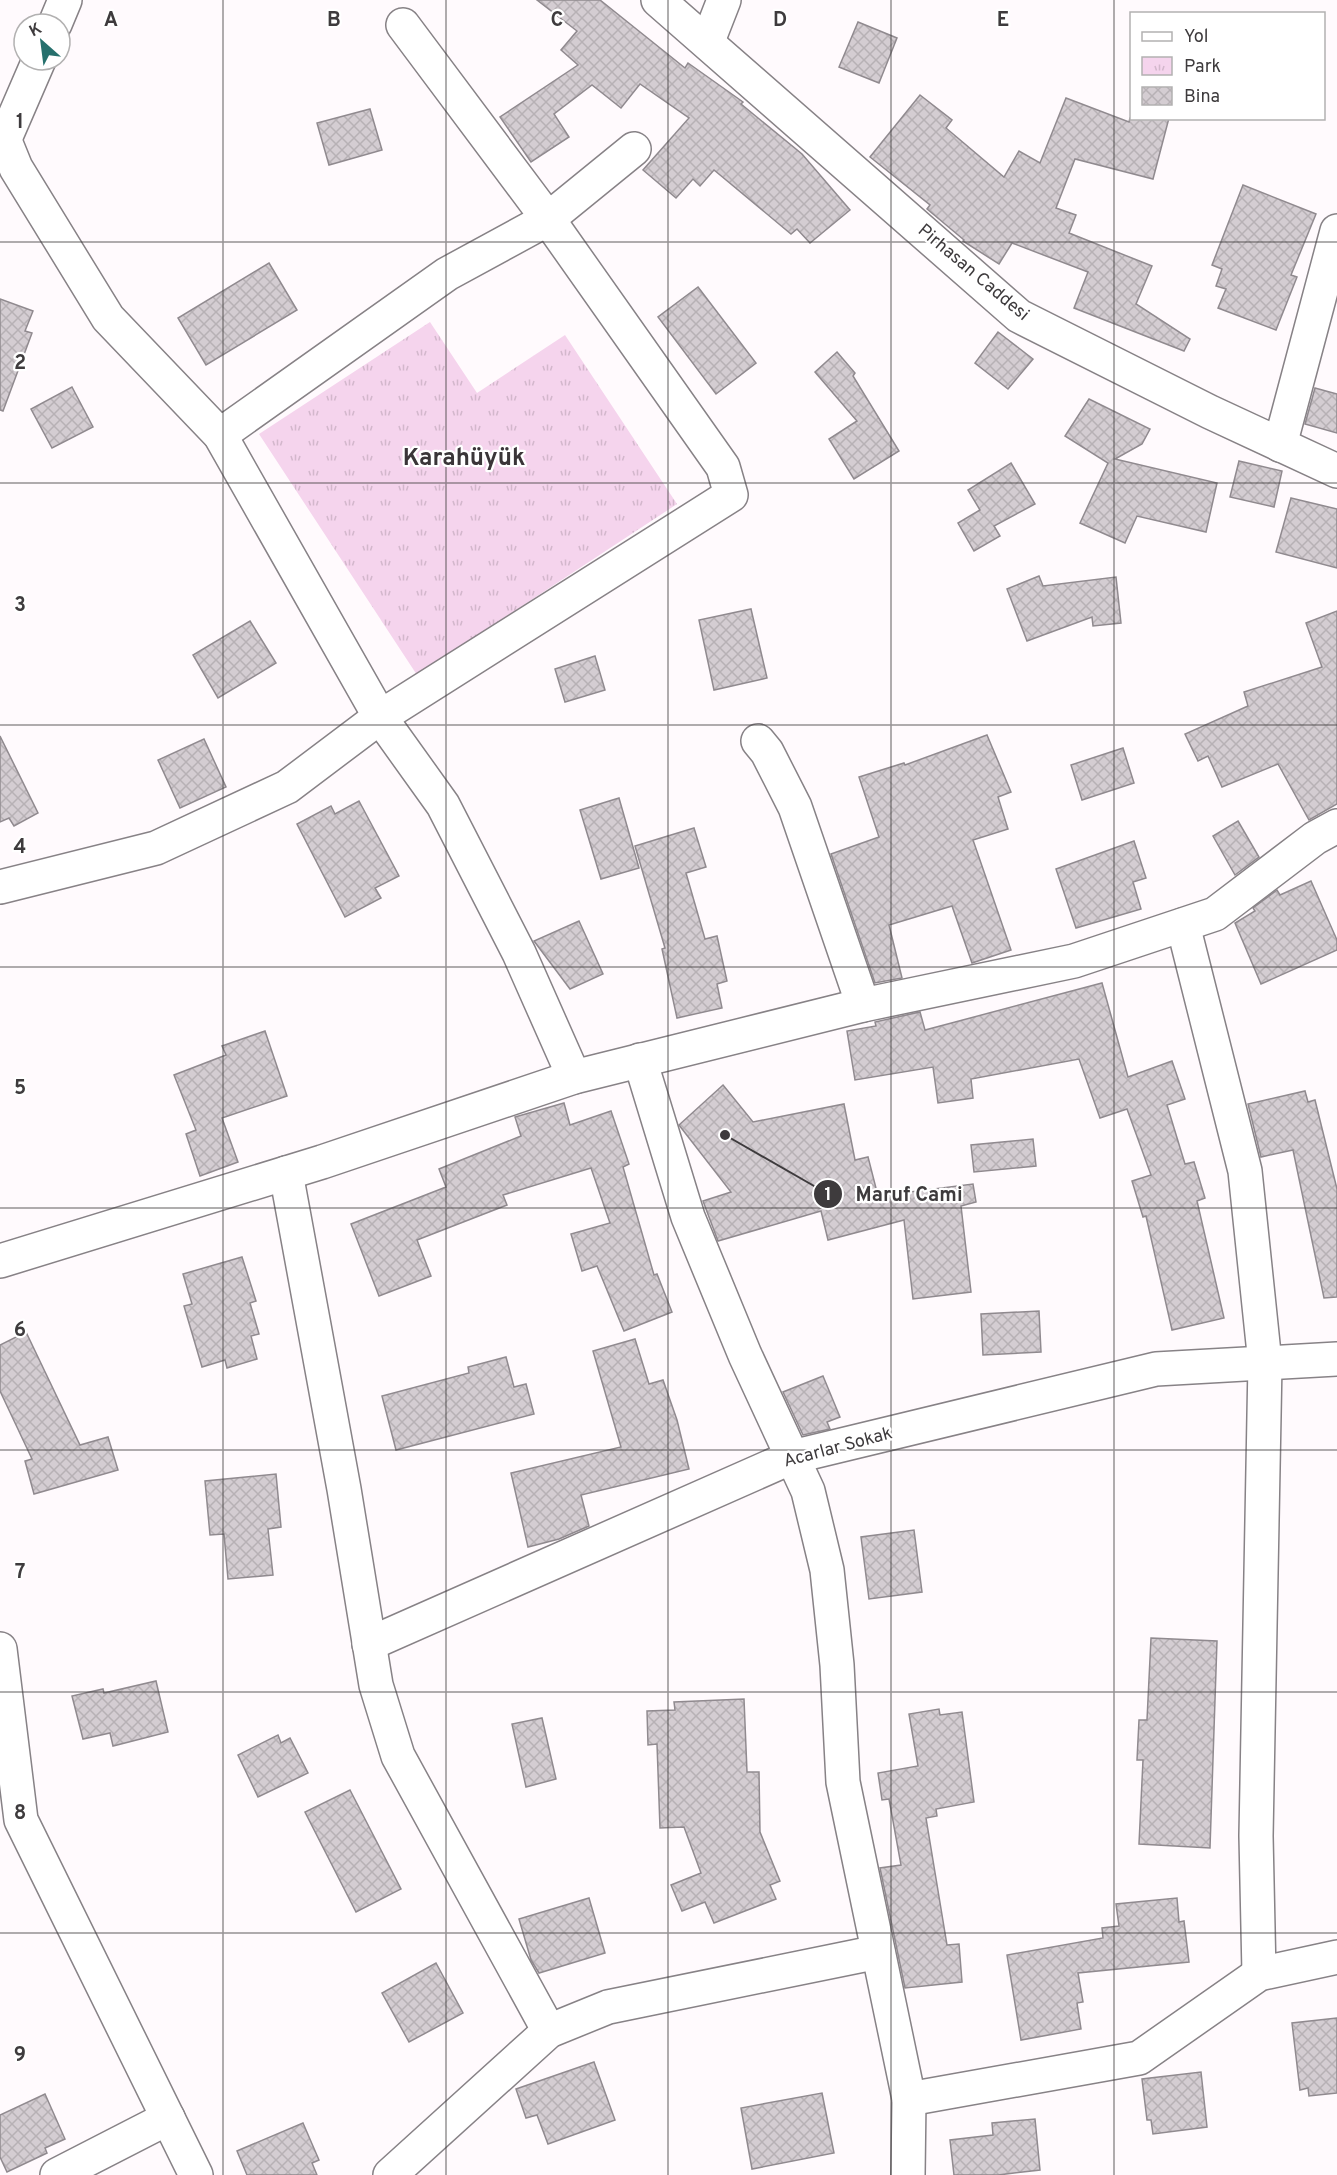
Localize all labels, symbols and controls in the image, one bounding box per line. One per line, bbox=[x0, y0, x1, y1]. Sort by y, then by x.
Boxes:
text: A bbox=[104, 8, 118, 34]
text: B bbox=[327, 8, 341, 34]
text: C bbox=[551, 8, 563, 34]
text: D bbox=[773, 8, 787, 34]
text: E bbox=[997, 8, 1009, 34]
north arrow bbox=[12, 12, 72, 72]
legend bbox=[1130, 12, 1325, 120]
text: K bbox=[26, 19, 46, 42]
text: Yol bbox=[1184, 26, 1209, 49]
text: Park bbox=[1184, 56, 1221, 79]
text: Bina bbox=[1184, 86, 1220, 109]
text: 1 bbox=[16, 110, 24, 136]
street label: Pirhasan Caddesi bbox=[912, 220, 1034, 326]
text: 2 bbox=[14, 351, 26, 377]
district label: Karahüyük bbox=[403, 444, 525, 474]
text: 3 bbox=[14, 593, 26, 619]
text: 4 bbox=[14, 835, 26, 861]
text: 5 bbox=[14, 1076, 26, 1102]
callout: Maruf Cami bbox=[813, 1175, 974, 1213]
text: Maruf Cami bbox=[855, 1183, 963, 1209]
text: 1 bbox=[824, 1184, 832, 1207]
text: 6 bbox=[14, 1318, 26, 1344]
street label: Acarlar Sokak bbox=[781, 1422, 895, 1474]
text: 7 bbox=[15, 1560, 25, 1586]
text: 8 bbox=[14, 1801, 26, 1827]
text: 9 bbox=[14, 2043, 26, 2069]

